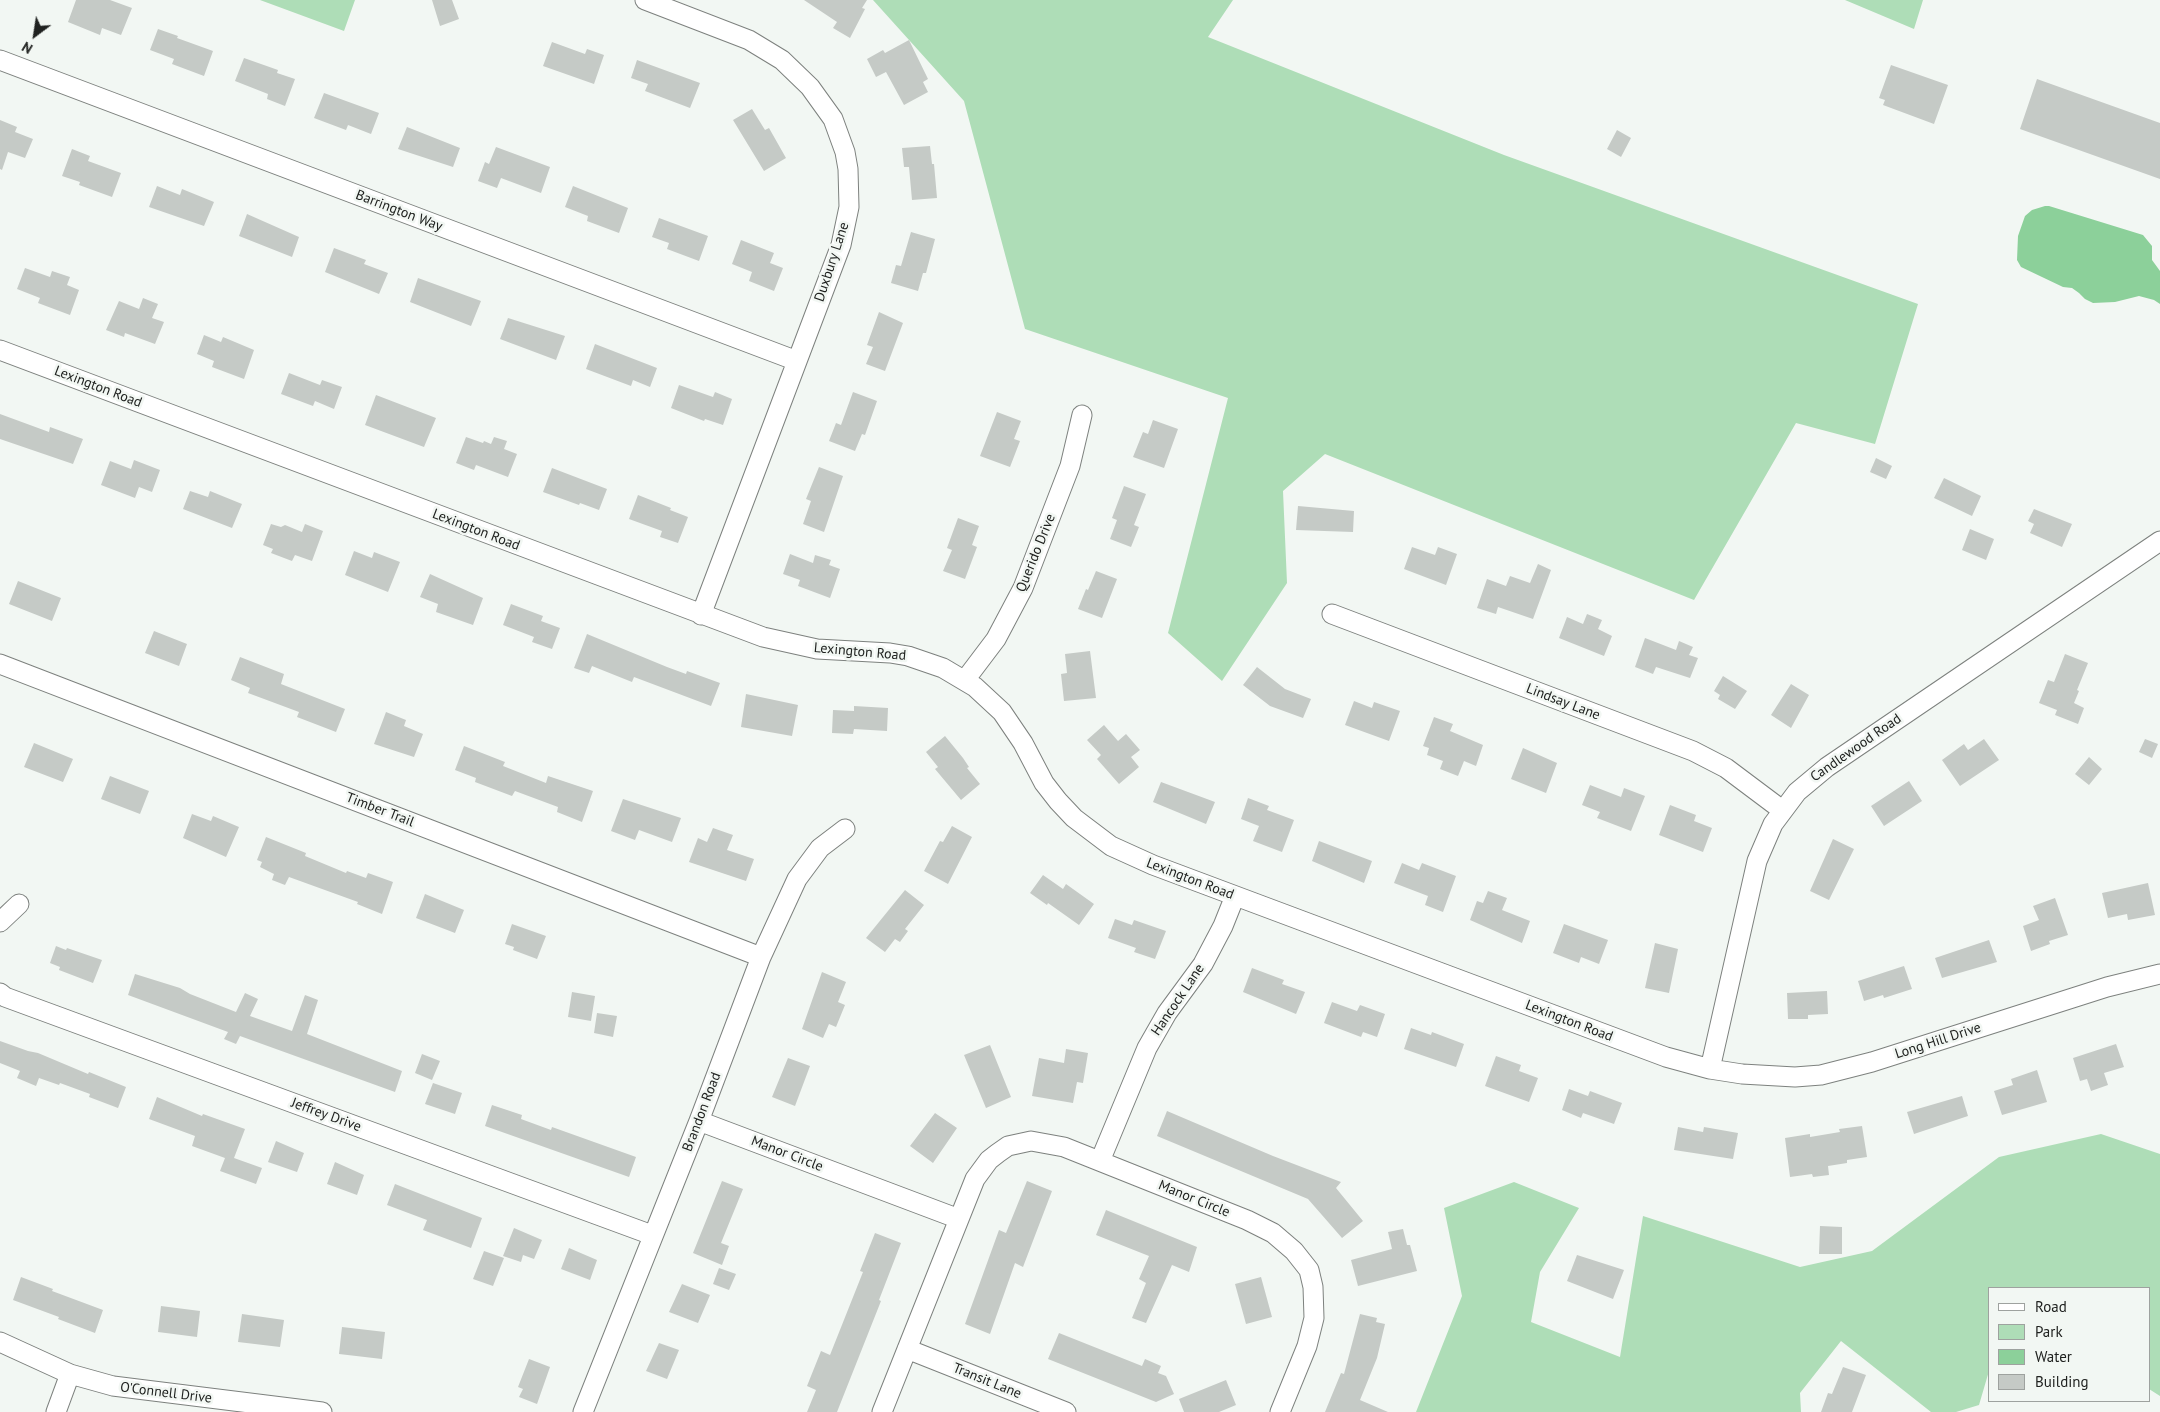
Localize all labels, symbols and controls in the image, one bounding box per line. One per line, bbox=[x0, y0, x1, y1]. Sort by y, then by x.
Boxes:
north arrow bbox=[10, 10, 60, 60]
text: N bbox=[19, 38, 36, 58]
street label: Barrington Way bbox=[353, 187, 445, 235]
street label: Duxbury Lane bbox=[811, 220, 853, 304]
street label: Lexington Road bbox=[52, 363, 144, 411]
street label: Lexington Road bbox=[430, 506, 522, 554]
street label: Querido Drive bbox=[1013, 511, 1059, 595]
street label: Lexington Road bbox=[813, 640, 907, 664]
street label: Lindsay Lane bbox=[1524, 680, 1602, 724]
street label: Candlewood Road bbox=[1807, 710, 1905, 786]
street label: Timber Trail bbox=[343, 789, 417, 831]
street label: Lexington Road bbox=[1144, 855, 1236, 903]
street label: Hancock Lane bbox=[1148, 961, 1208, 1039]
street label: Lexington Road bbox=[1523, 997, 1615, 1045]
street label: Long Hill Drive bbox=[1893, 1019, 1983, 1063]
street label: Brandon Road bbox=[679, 1070, 725, 1154]
street label: Jeffrey Drive bbox=[289, 1095, 363, 1135]
street label: Manor Circle bbox=[749, 1133, 825, 1175]
street label: Manor Circle bbox=[1156, 1177, 1232, 1221]
legend bbox=[1988, 1287, 2150, 1402]
text: Road bbox=[2035, 1297, 2067, 1316]
text: Park bbox=[2035, 1322, 2063, 1341]
text: Water bbox=[2035, 1347, 2072, 1366]
street label: Transit Lane bbox=[950, 1360, 1024, 1402]
text: Building bbox=[2035, 1372, 2089, 1391]
street label: O'Connell Drive bbox=[119, 1379, 213, 1407]

